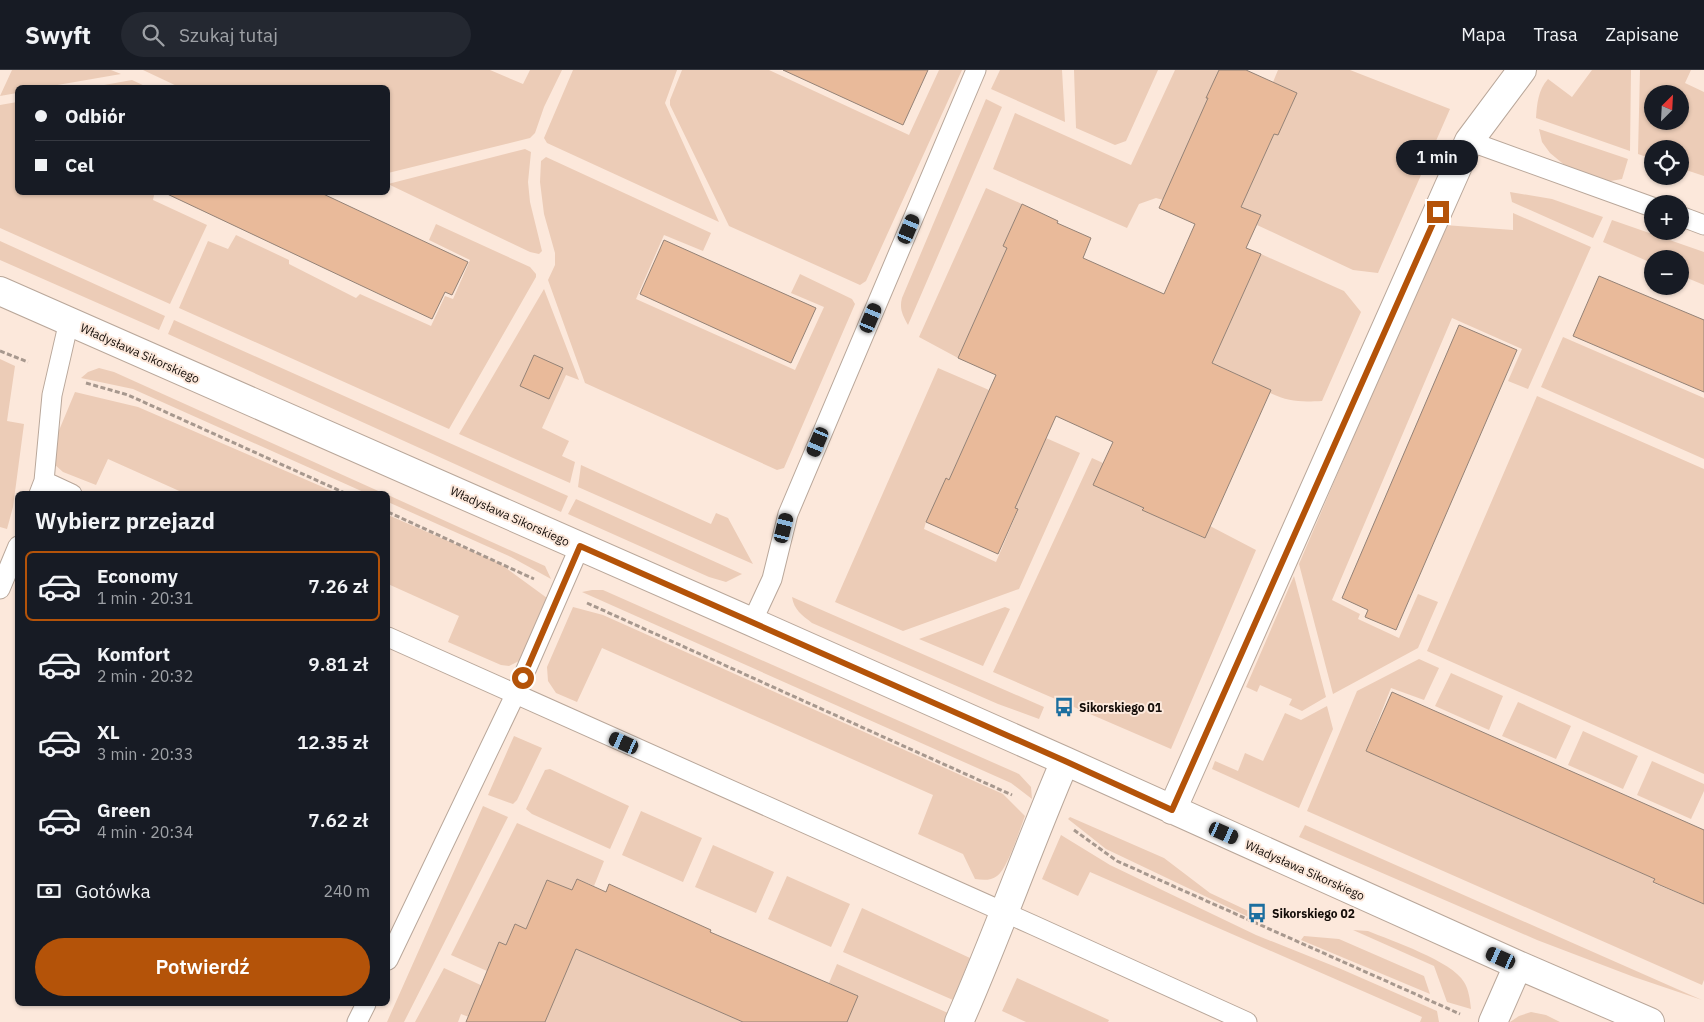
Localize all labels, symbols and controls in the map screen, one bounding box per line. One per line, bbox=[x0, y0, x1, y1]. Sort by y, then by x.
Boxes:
search box bbox=[121, 12, 471, 57]
text: Swyft bbox=[25, 19, 91, 51]
icon: search bbox=[139, 21, 167, 49]
text: Szukaj tutaj bbox=[179, 23, 278, 47]
text: Mapa bbox=[1461, 23, 1506, 46]
text: Trasa bbox=[1534, 23, 1578, 46]
text: Zapisane bbox=[1606, 23, 1679, 46]
north arrow bbox=[1644, 85, 1689, 130]
map controls bbox=[1644, 85, 1689, 295]
text: Odbiór bbox=[65, 104, 126, 128]
callout: 1 min bbox=[1397, 140, 1479, 174]
button: locate bbox=[1644, 140, 1689, 185]
text: 1 min bbox=[1416, 147, 1458, 167]
text: Cel bbox=[65, 153, 94, 177]
button: + bbox=[1644, 195, 1689, 240]
route end bbox=[1427, 201, 1449, 223]
car bbox=[896, 212, 921, 246]
button: − bbox=[1644, 250, 1689, 295]
car bbox=[858, 301, 883, 335]
street label: Władysława Sikorskiego bbox=[78, 320, 202, 386]
car bbox=[805, 425, 830, 459]
street label: Władysława Sikorskiego bbox=[448, 483, 572, 549]
text: Wybierz przejazd bbox=[35, 506, 215, 535]
car bbox=[773, 512, 794, 544]
icon: car bbox=[37, 564, 82, 609]
text: Economy bbox=[97, 564, 178, 588]
text: 7.26 zł bbox=[308, 574, 368, 598]
text: 1 min · 20:31 bbox=[97, 588, 193, 608]
icon: car bbox=[37, 642, 82, 687]
text: Komfort bbox=[97, 642, 170, 666]
text: 9.81 zł bbox=[308, 652, 368, 676]
text: 2 min · 20:32 bbox=[97, 666, 193, 686]
route start bbox=[512, 667, 534, 689]
bus stop icon: Sikorskiego 01 bbox=[1053, 696, 1075, 718]
place label: Sikorskiego 01 bbox=[1079, 700, 1162, 715]
icon: car bbox=[37, 720, 82, 765]
text: XL bbox=[97, 720, 120, 744]
text: 12.35 zł bbox=[297, 730, 368, 754]
car bbox=[607, 730, 640, 756]
text: 3 min · 20:33 bbox=[97, 744, 193, 764]
icon: car bbox=[37, 798, 82, 843]
text: Green bbox=[97, 798, 151, 822]
text: 7.62 zł bbox=[308, 808, 368, 832]
car bbox=[1207, 820, 1240, 846]
text: 4 min · 20:34 bbox=[97, 822, 193, 842]
street label: Władysława Sikorskiego bbox=[1243, 837, 1367, 903]
icon: cash bbox=[35, 877, 63, 905]
text: Gotówka bbox=[75, 879, 151, 903]
text: 240 m bbox=[323, 881, 370, 901]
bus stop icon: Sikorskiego 02 bbox=[1246, 902, 1268, 924]
place label: Sikorskiego 02 bbox=[1272, 906, 1355, 921]
button: Potwierdź bbox=[35, 938, 370, 996]
car bbox=[1484, 945, 1517, 971]

